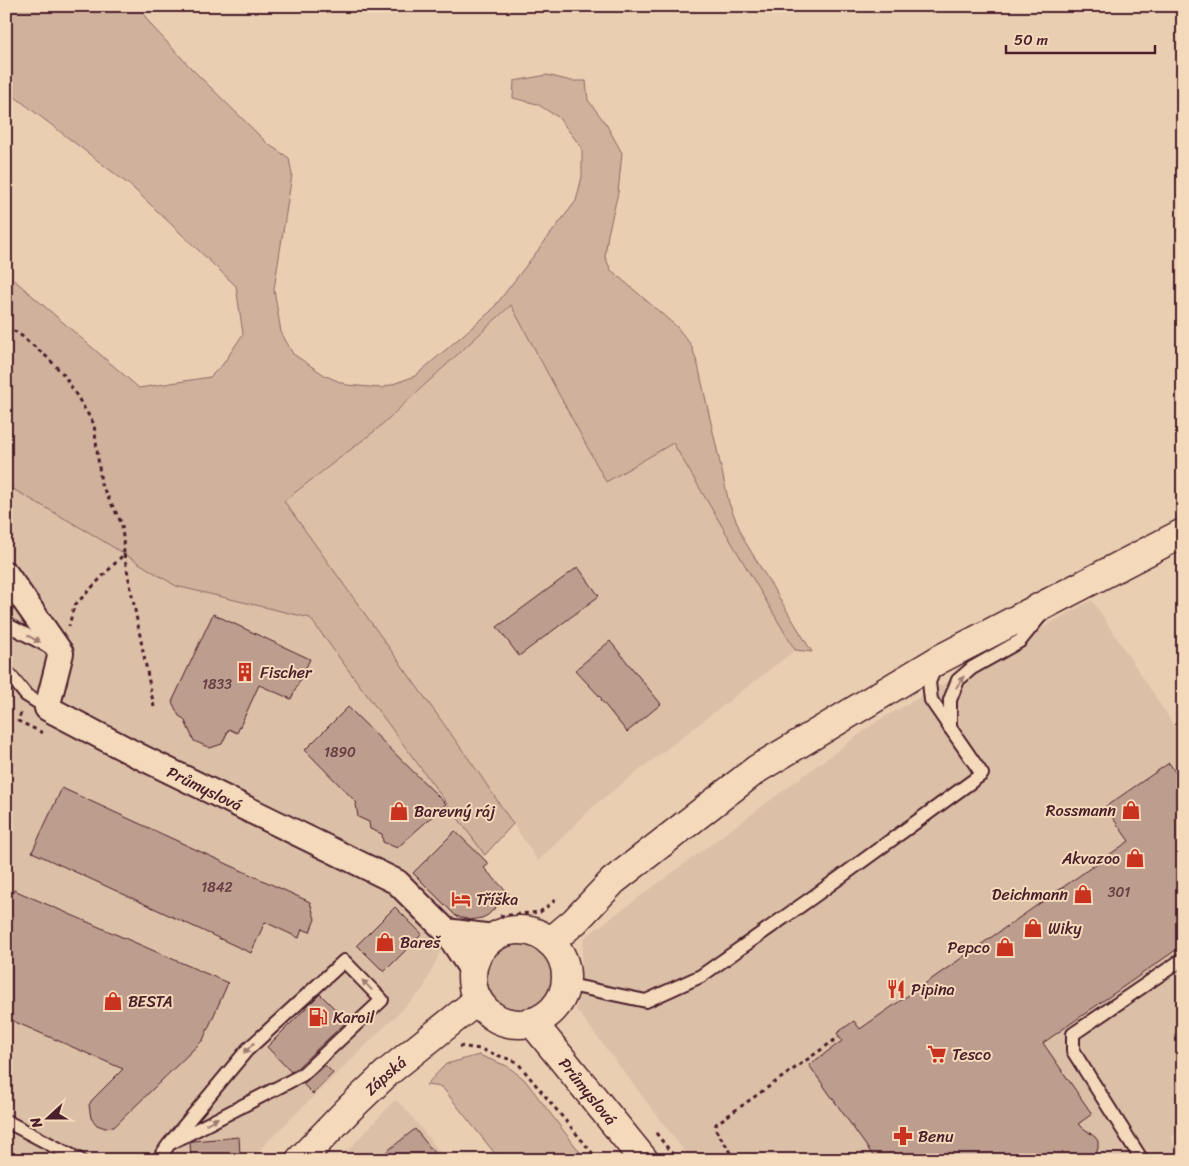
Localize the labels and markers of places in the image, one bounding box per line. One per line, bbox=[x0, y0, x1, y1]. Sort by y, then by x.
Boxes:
place label: Fischer bbox=[260, 658, 313, 687]
building icon: Fischer bbox=[234, 661, 256, 683]
place label: Rossmann bbox=[1046, 796, 1116, 825]
place label: Barevný ráj bbox=[414, 797, 496, 826]
shop icon: Rossmann bbox=[1120, 799, 1142, 821]
shop icon: Barevný ráj bbox=[388, 800, 410, 822]
place label: Akvazoo bbox=[1061, 844, 1120, 873]
shop icon: Akvazoo bbox=[1124, 847, 1146, 869]
place label: Deichmann bbox=[992, 880, 1068, 909]
shop icon: Deichmann bbox=[1072, 883, 1094, 905]
place label: Tříška bbox=[476, 885, 518, 914]
hotel icon: Tříška bbox=[450, 888, 472, 910]
place label: Wiky bbox=[1048, 914, 1082, 943]
shop icon: Wiky bbox=[1022, 917, 1044, 939]
place label: Bareš bbox=[400, 928, 442, 957]
shop icon: Bareš bbox=[374, 931, 396, 953]
place label: Pepco bbox=[948, 933, 990, 962]
shop icon: Pepco bbox=[994, 936, 1016, 958]
place label: Pipina bbox=[911, 975, 955, 1004]
restaurant icon: Pipina bbox=[885, 978, 907, 1000]
place label: BESTA bbox=[128, 987, 173, 1016]
shop icon: BESTA bbox=[102, 990, 124, 1012]
place label: Karoil bbox=[333, 1003, 375, 1032]
fuel station icon: Karoil bbox=[307, 1006, 329, 1028]
place label: Tesco bbox=[952, 1040, 991, 1069]
supermarket icon: Tesco bbox=[926, 1043, 948, 1065]
place label: Benu bbox=[918, 1122, 954, 1151]
pharmacy icon: Benu bbox=[892, 1125, 914, 1147]

